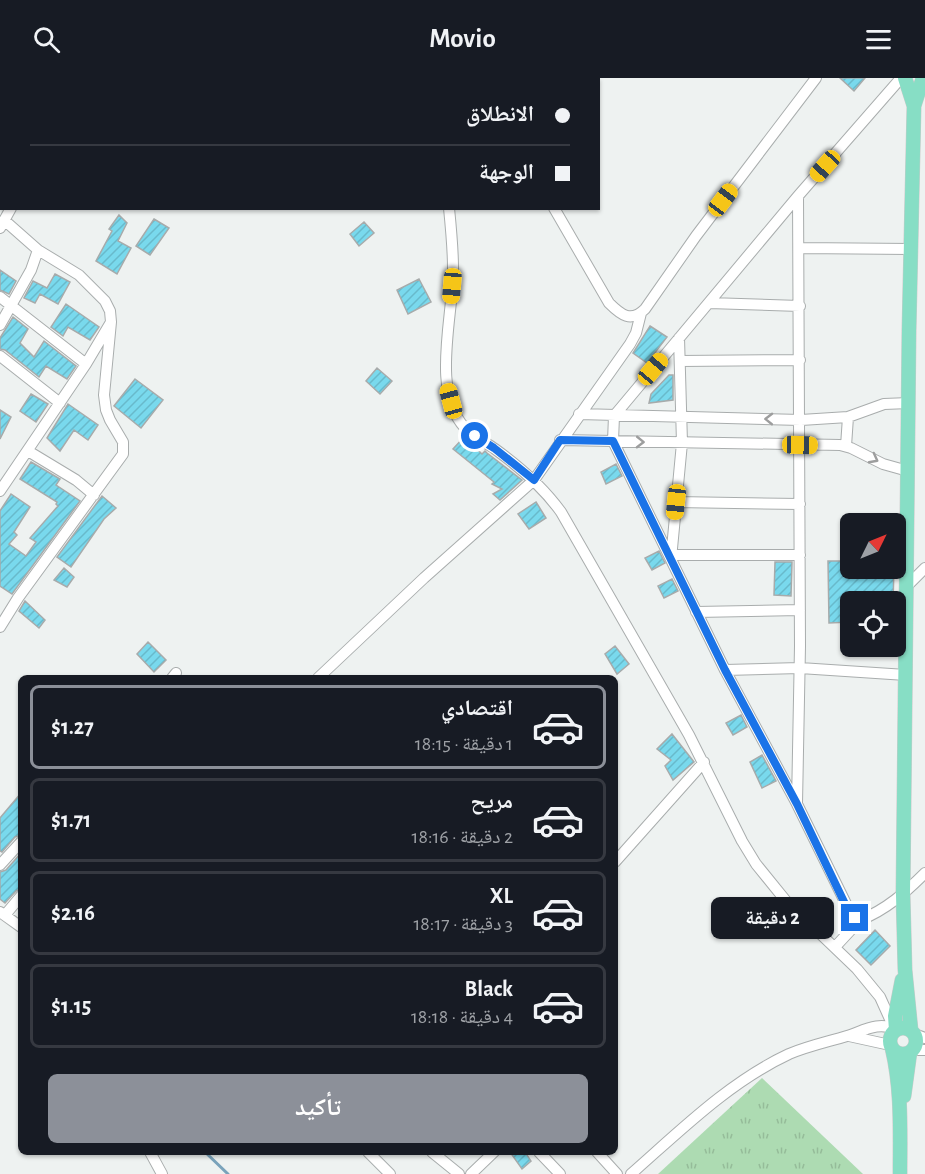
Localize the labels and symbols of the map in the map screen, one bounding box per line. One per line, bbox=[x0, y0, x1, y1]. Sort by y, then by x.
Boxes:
car bbox=[806, 147, 844, 185]
car bbox=[705, 180, 741, 220]
car bbox=[441, 267, 463, 305]
car bbox=[635, 349, 671, 389]
car bbox=[438, 381, 464, 421]
one-way arrow bbox=[764, 413, 773, 426]
route start bbox=[461, 422, 488, 449]
one-way arrow bbox=[635, 436, 644, 448]
car bbox=[782, 436, 818, 454]
one-way arrow bbox=[867, 452, 878, 463]
car bbox=[665, 483, 687, 521]
north arrow bbox=[840, 513, 906, 579]
callout: 2 دقيقة bbox=[711, 897, 834, 939]
route end bbox=[841, 904, 868, 931]

